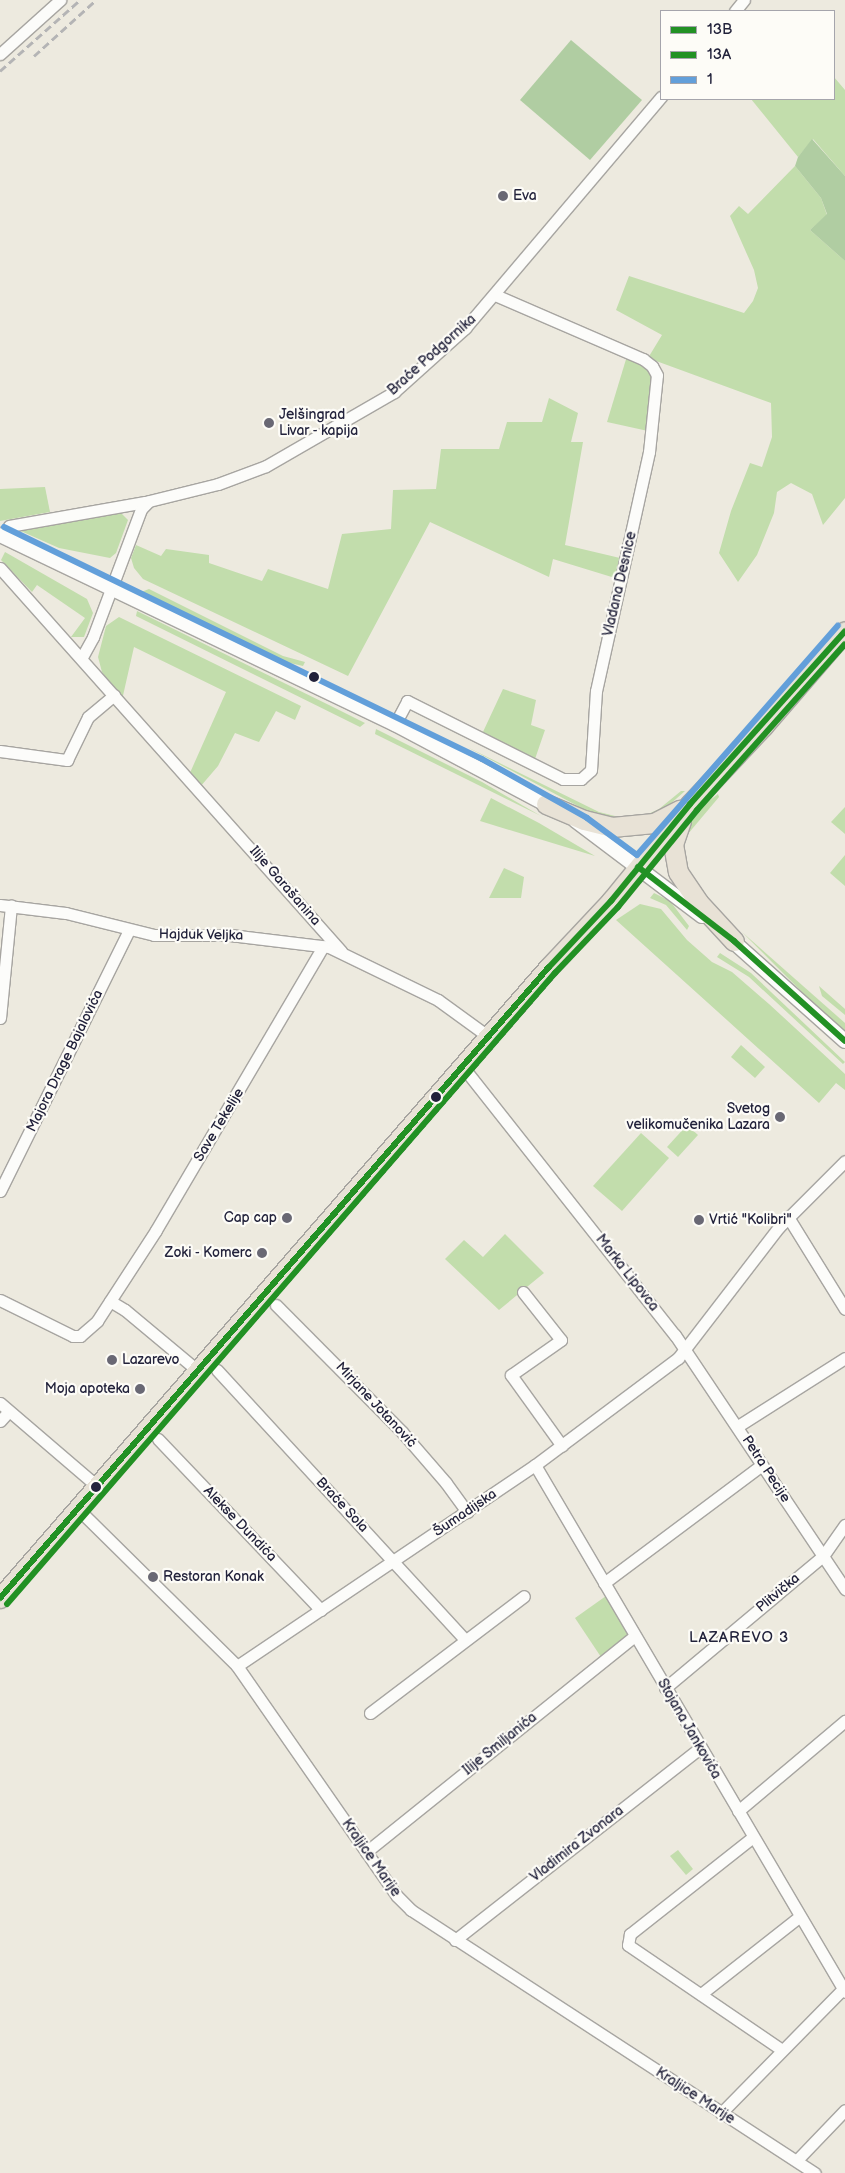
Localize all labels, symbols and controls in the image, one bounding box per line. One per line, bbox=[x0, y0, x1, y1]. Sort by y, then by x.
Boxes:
legend bbox=[660, 10, 835, 100]
text: 13B bbox=[707, 20, 732, 39]
text: 13A bbox=[707, 45, 731, 64]
text: 1 bbox=[707, 70, 713, 89]
place label: Eva bbox=[513, 188, 537, 204]
marker: Eva bbox=[497, 190, 509, 202]
street label: Braće Podgornika bbox=[384, 311, 480, 399]
place label: Jelšingrad Livar - kapija bbox=[279, 407, 359, 440]
marker: Jelšingrad Livar - kapija bbox=[263, 417, 275, 429]
street label: Vladana Desnice bbox=[600, 530, 640, 638]
unlabelled marker bbox=[309, 672, 319, 682]
street label: Ilije Garašanina bbox=[246, 843, 324, 929]
street label: Hajduk Veljka bbox=[158, 926, 244, 944]
street label: Majora Drage Bajalovića bbox=[23, 987, 107, 1135]
street label: Save Tekelije bbox=[190, 1085, 248, 1165]
unlabelled marker bbox=[431, 1092, 441, 1102]
place label: Svetog velikomučenika Lazara bbox=[627, 1101, 770, 1134]
marker: Svetog velikomučenika Lazara bbox=[774, 1111, 786, 1123]
place label: Cap cap bbox=[224, 1210, 277, 1226]
marker: Cap cap bbox=[281, 1212, 293, 1224]
place label: Vrtić "Kolibri" bbox=[709, 1212, 792, 1228]
marker: Vrtić "Kolibri" bbox=[693, 1214, 705, 1226]
street label: Marka Lipovca bbox=[592, 1231, 662, 1315]
place label: Zoki - Komerc bbox=[164, 1245, 252, 1261]
marker: Zoki - Komerc bbox=[256, 1247, 268, 1259]
place label: Lazarevo bbox=[122, 1352, 180, 1368]
marker: Lazarevo bbox=[106, 1354, 118, 1366]
street label: Mirjane Jotanović bbox=[332, 1358, 420, 1452]
place label: Moja apoteka bbox=[45, 1381, 130, 1397]
marker: Moja apoteka bbox=[134, 1383, 146, 1395]
street label: Petra Pecije bbox=[738, 1432, 794, 1506]
street label: Braće Sola bbox=[312, 1474, 372, 1536]
unlabelled marker bbox=[91, 1482, 101, 1492]
street label: Alekse Dundića bbox=[200, 1483, 280, 1565]
street label: Šumadijska bbox=[430, 1486, 500, 1540]
place label: Restoran Konak bbox=[163, 1569, 264, 1585]
street label: Plitvička bbox=[753, 1570, 803, 1616]
marker: Restoran Konak bbox=[147, 1571, 159, 1583]
district label: LAZAREVO 3 bbox=[688, 1629, 790, 1647]
street label: Stojana Jankovića bbox=[653, 1676, 725, 1782]
street label: Ilije Smiljanića bbox=[460, 1709, 540, 1779]
street label: Vladimira Zvonara bbox=[527, 1802, 627, 1886]
street label: Kraljice Marije bbox=[338, 1816, 404, 1900]
street label: Kraljice Marije bbox=[652, 2064, 738, 2128]

